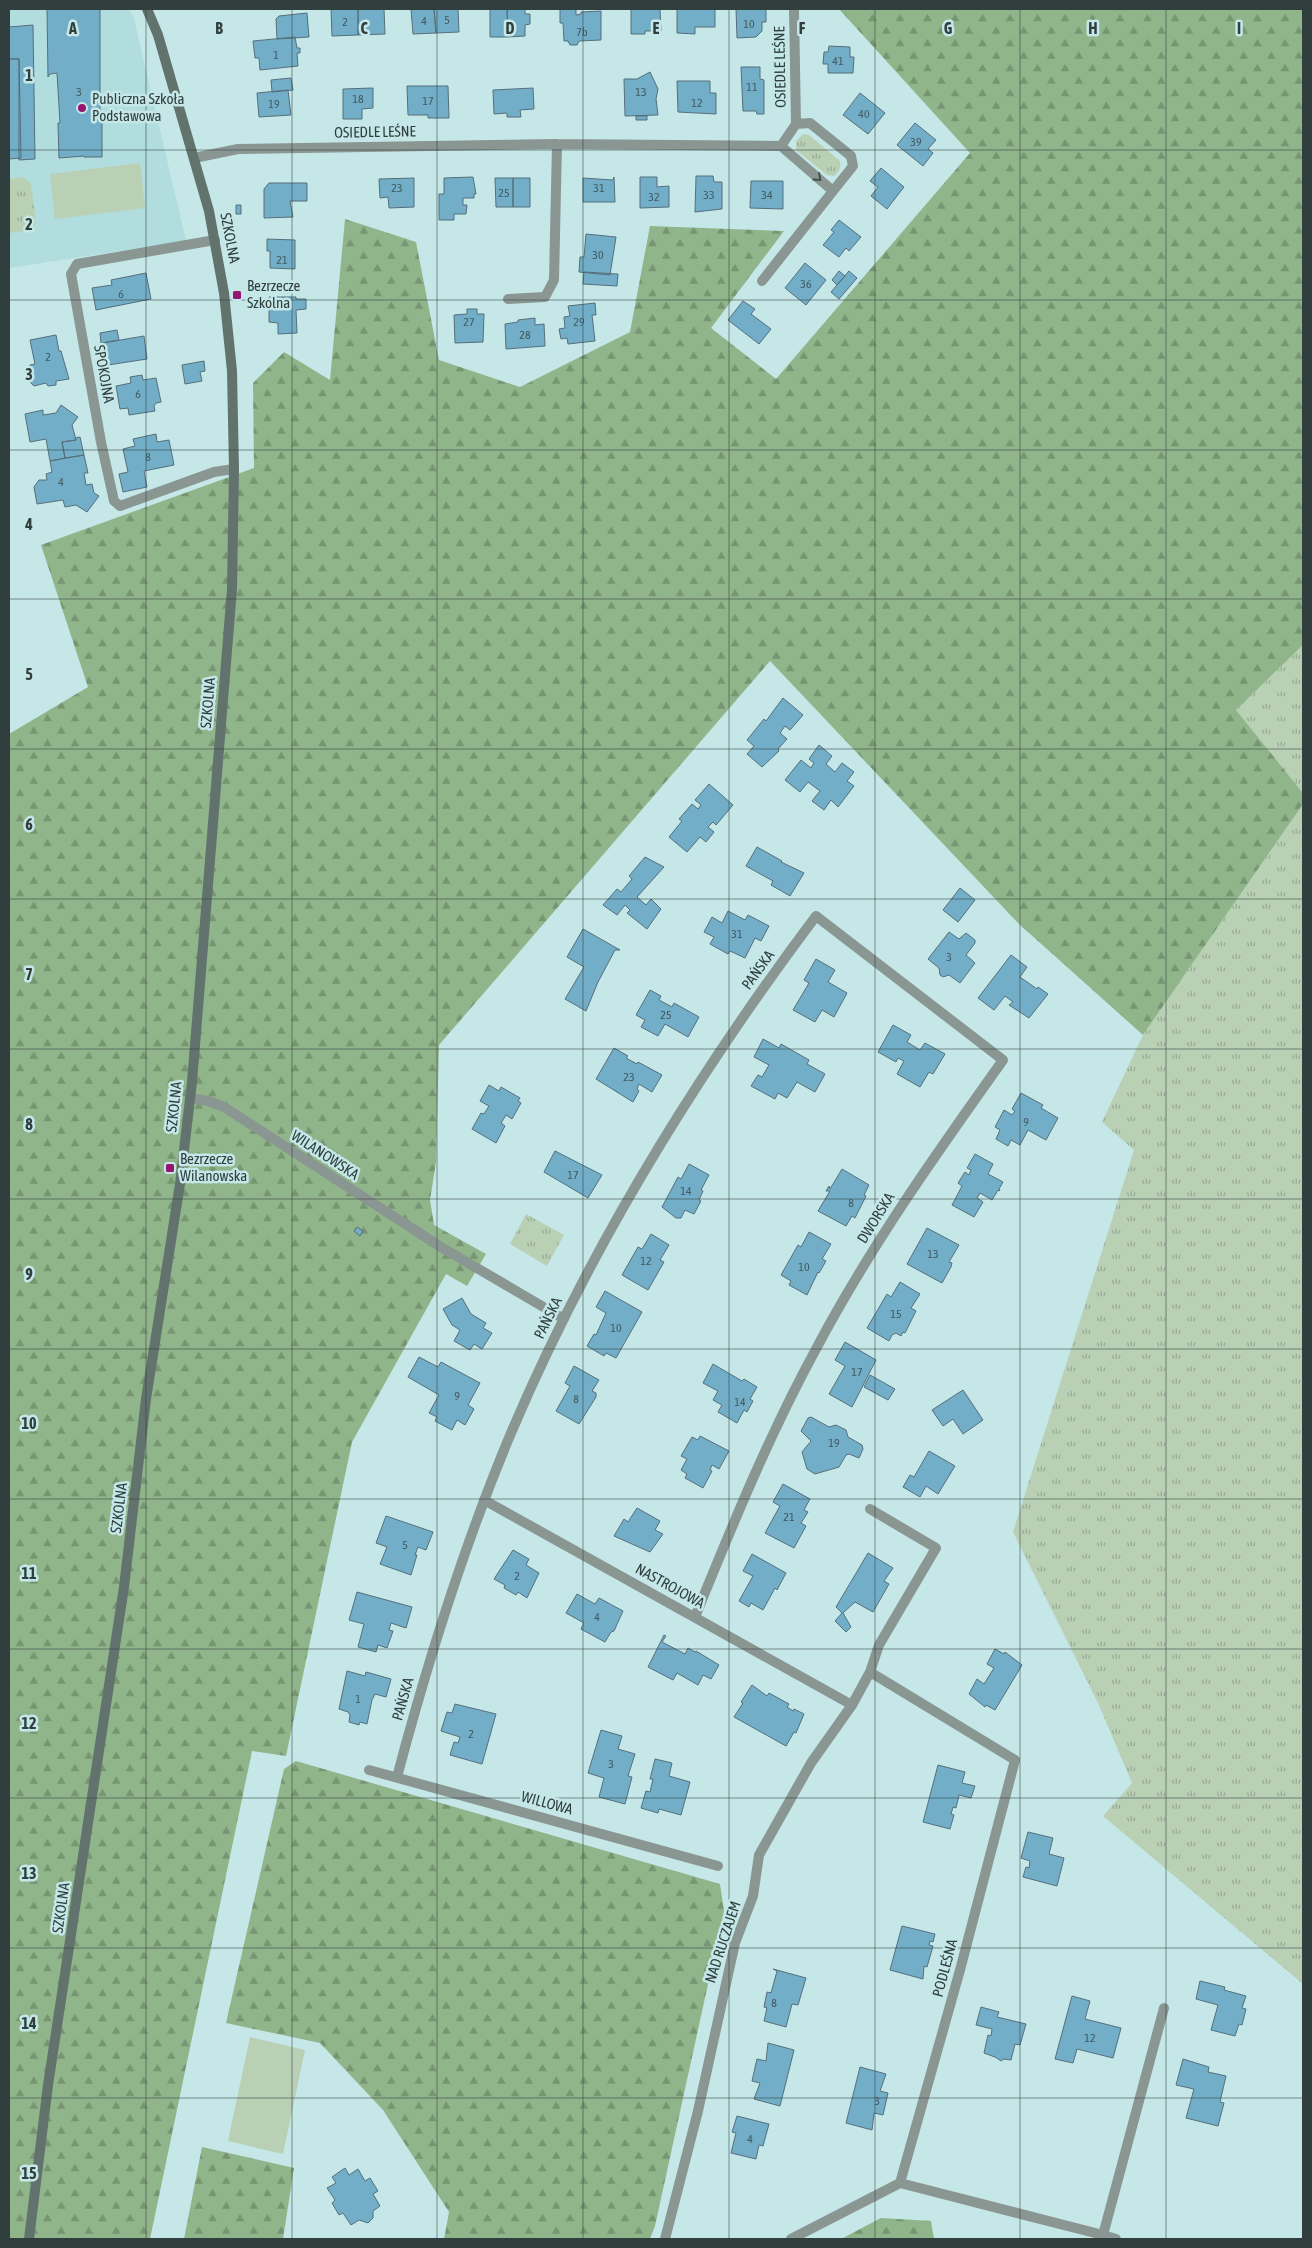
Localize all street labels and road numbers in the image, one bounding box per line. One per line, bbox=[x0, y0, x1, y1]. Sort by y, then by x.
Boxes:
street label: OSIEDLE LEŚNE bbox=[770, 25, 789, 108]
street label: OSIEDLE LEŚNE bbox=[334, 122, 417, 141]
street label: SZKOLNA bbox=[217, 211, 244, 265]
street label: SPOKOJNA bbox=[91, 344, 118, 405]
street label: SZKOLNA bbox=[197, 676, 218, 729]
street label: PAŃSKA bbox=[738, 946, 778, 992]
street label: SZKOLNA bbox=[162, 1080, 185, 1133]
street label: WILANOWSKA bbox=[288, 1126, 363, 1183]
street label: DWORSKA bbox=[853, 1189, 898, 1246]
street label: PAŃSKA bbox=[530, 1294, 565, 1341]
street label: SZKOLNA bbox=[107, 1481, 130, 1534]
street label: NASTROJOWA bbox=[633, 1560, 708, 1612]
street label: PAŃSKA bbox=[388, 1675, 417, 1722]
street label: WILLOWA bbox=[520, 1788, 575, 1818]
street label: SZKOLNA bbox=[49, 1881, 73, 1934]
street label: NAD RUCZAJEM bbox=[701, 1899, 744, 1985]
street label: PODLEŚNA bbox=[929, 1936, 961, 1999]

